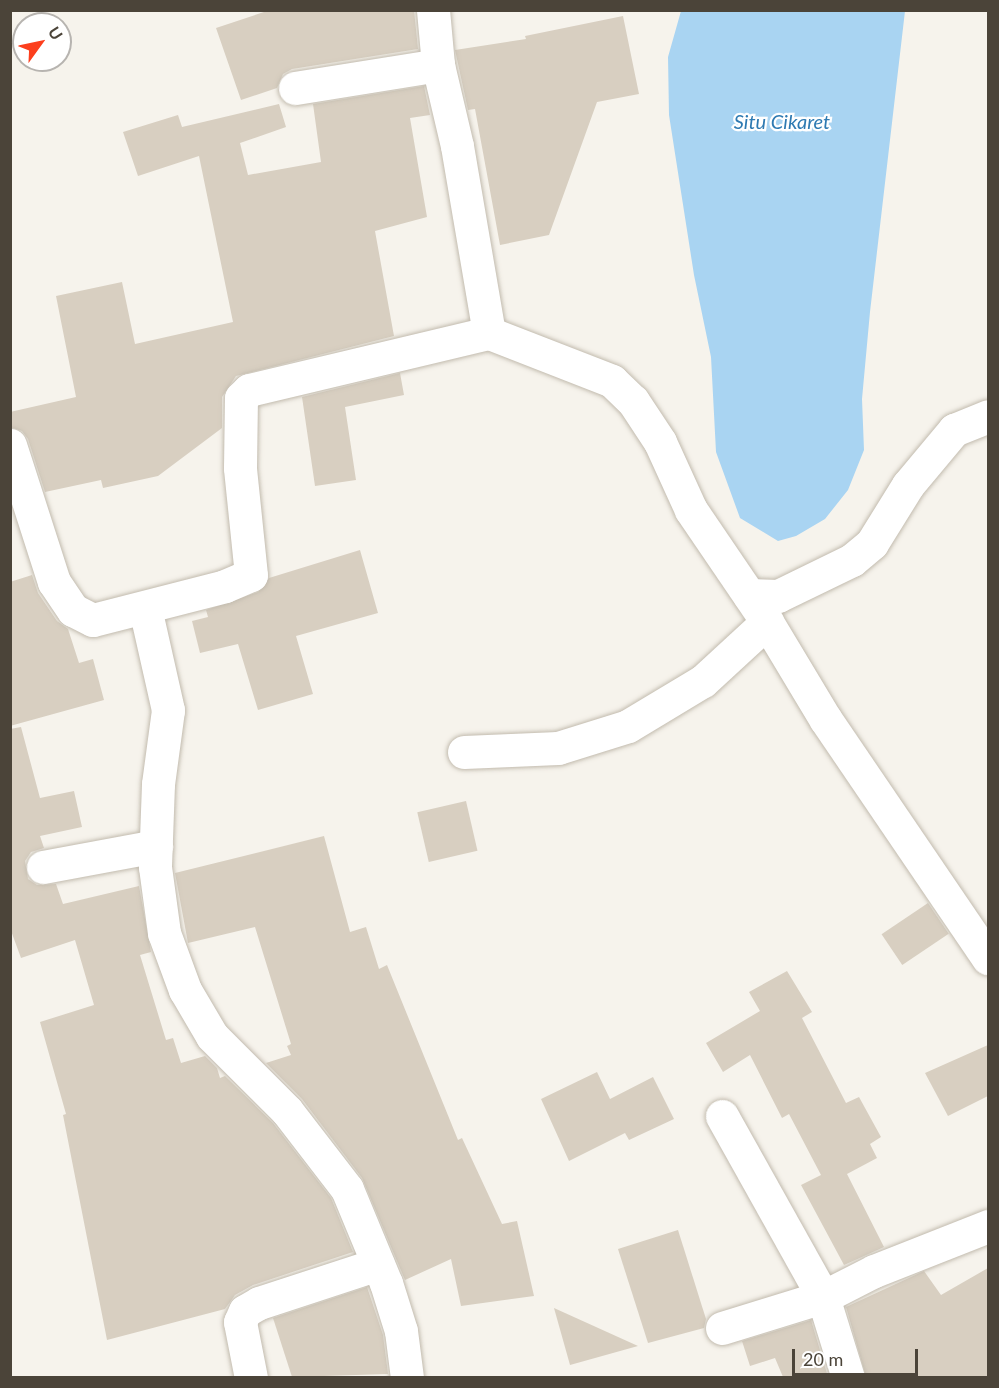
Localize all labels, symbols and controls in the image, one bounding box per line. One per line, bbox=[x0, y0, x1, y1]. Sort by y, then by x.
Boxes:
north arrow bbox=[12, 12, 72, 72]
text: U bbox=[45, 23, 67, 43]
water label: Situ Cikaret bbox=[734, 109, 830, 133]
scale bar bbox=[795, 1337, 921, 1375]
text: 20 m bbox=[803, 1348, 843, 1370]

